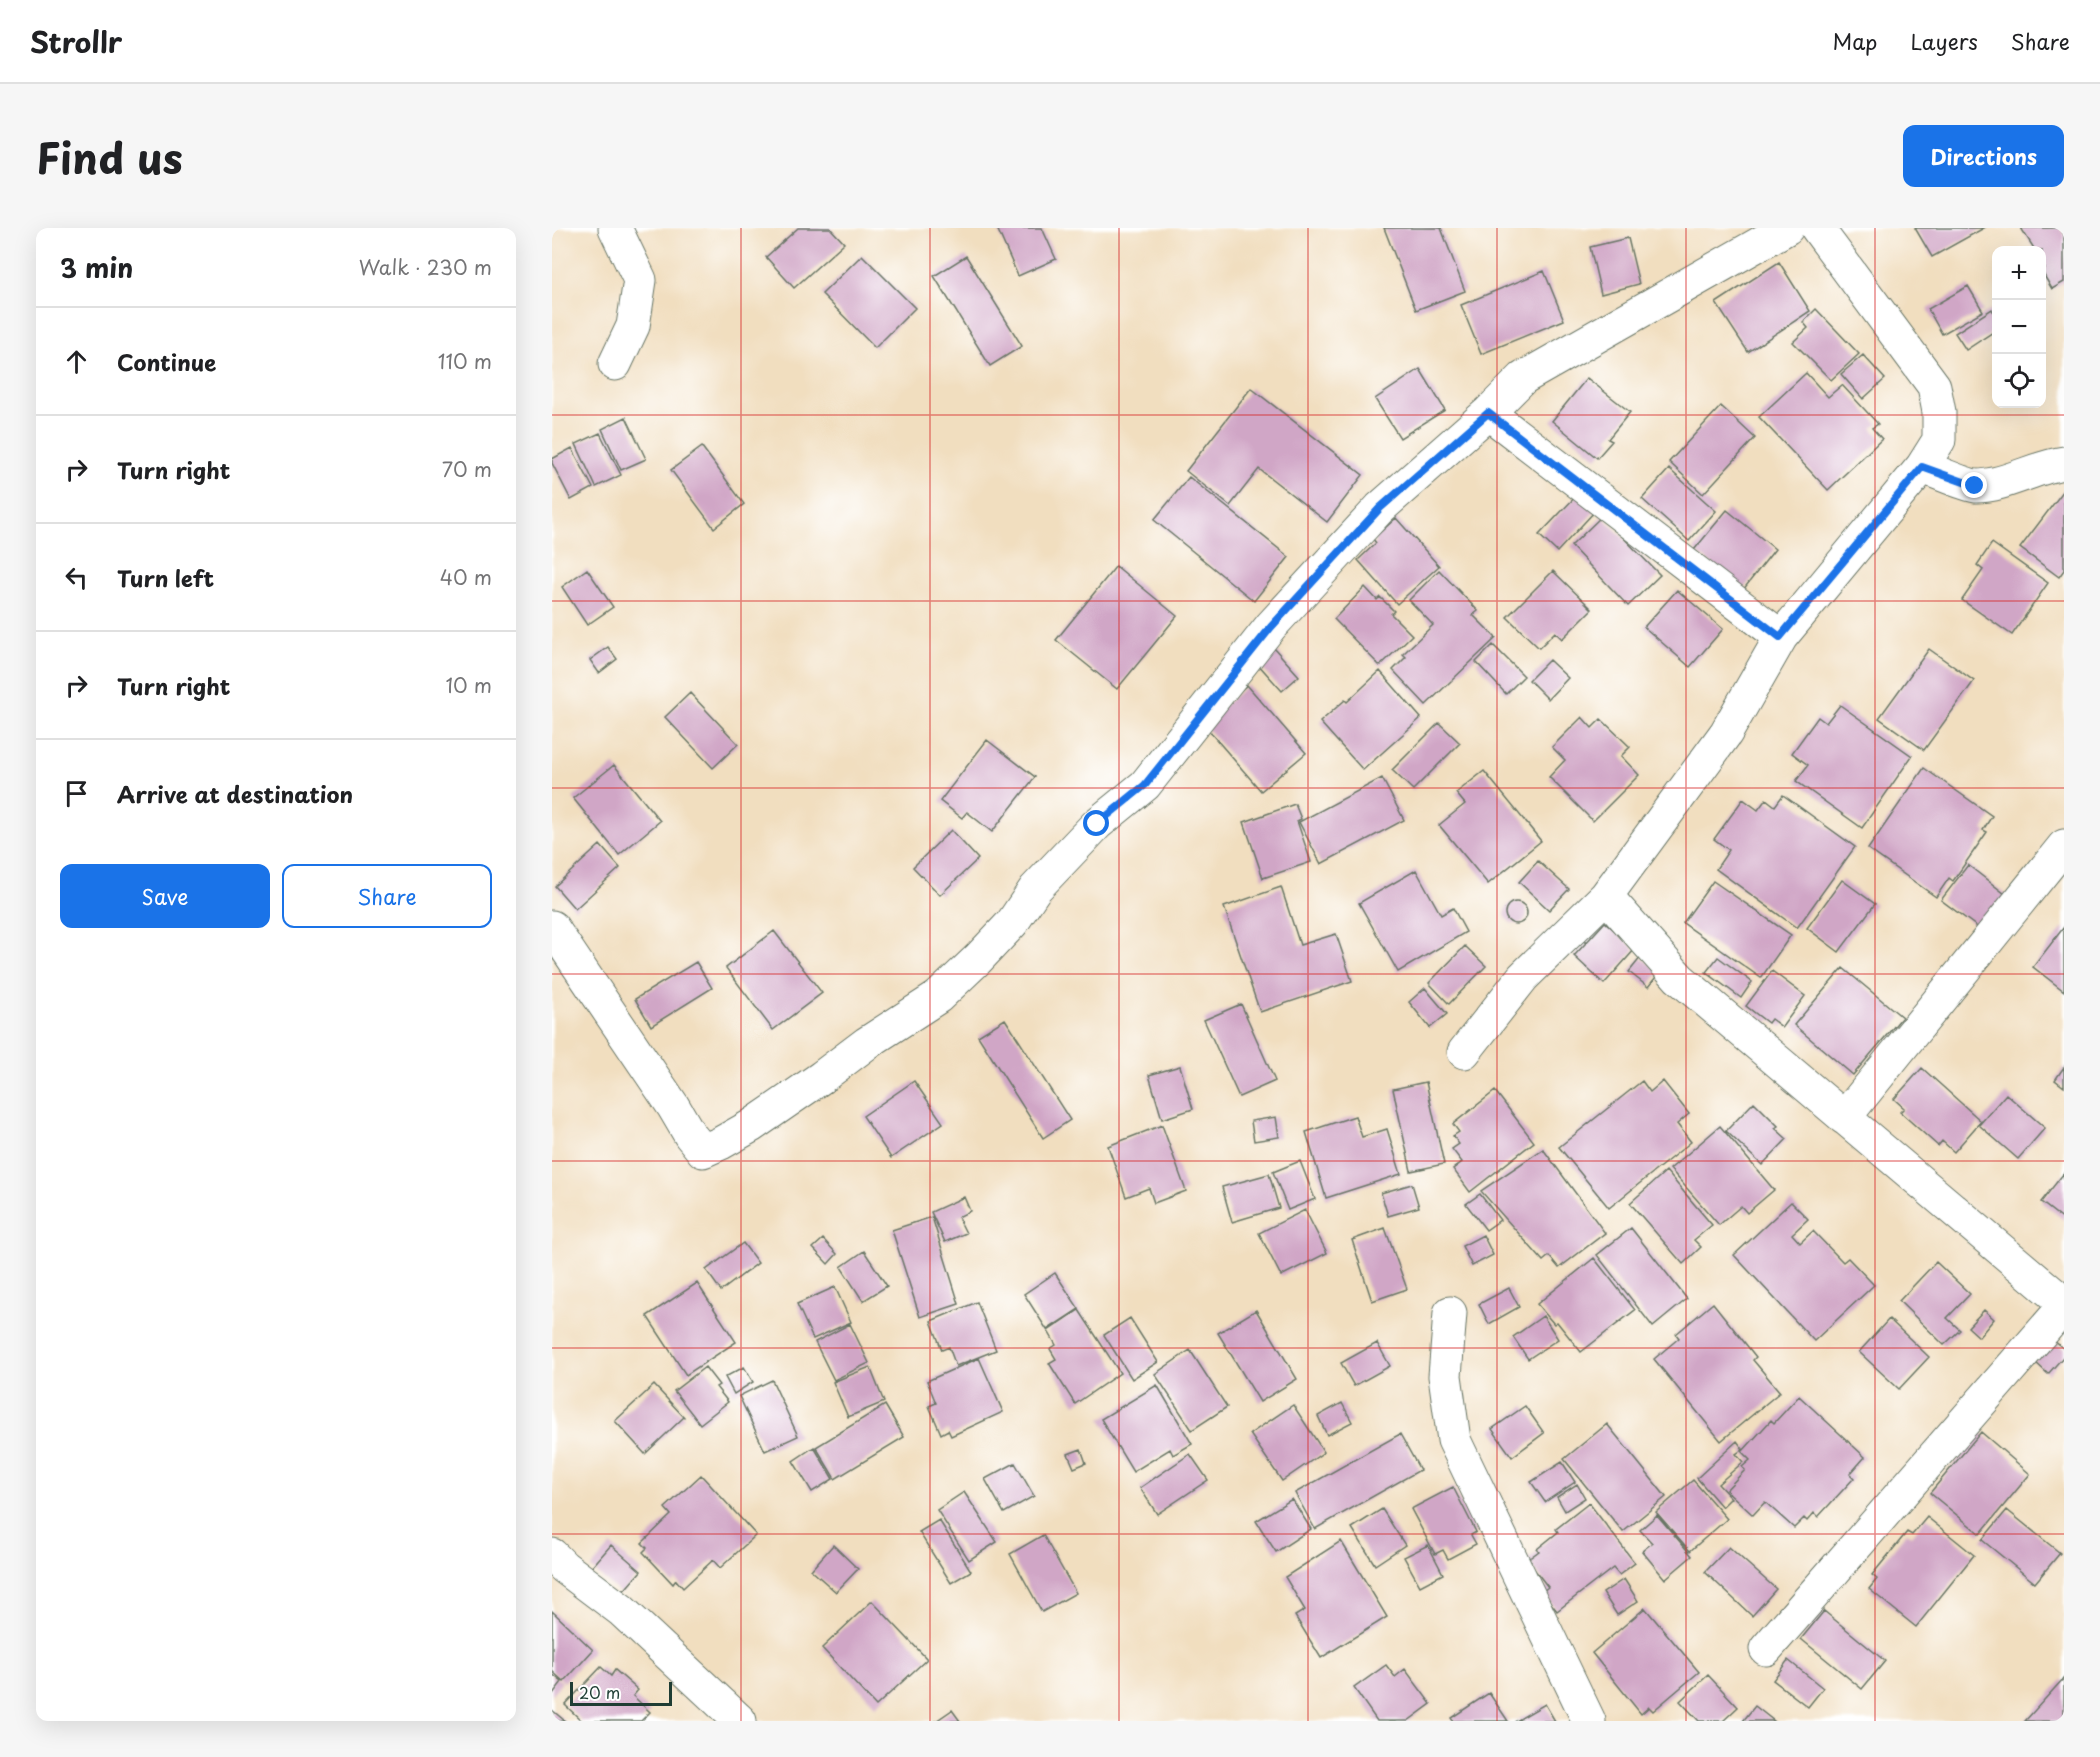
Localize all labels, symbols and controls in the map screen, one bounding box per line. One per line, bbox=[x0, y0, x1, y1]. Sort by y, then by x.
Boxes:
text: Strollr bbox=[30, 20, 122, 63]
text: Map bbox=[1833, 25, 1877, 57]
text: Layers bbox=[1910, 25, 1978, 57]
text: Share bbox=[2011, 25, 2070, 57]
text: Find us bbox=[36, 125, 183, 188]
button: Directions bbox=[1903, 125, 2064, 187]
map controls bbox=[1992, 246, 2046, 408]
button: + bbox=[1992, 246, 2046, 300]
text: 3 min bbox=[60, 248, 133, 287]
text: Walk · 230 m bbox=[359, 252, 492, 282]
button: − bbox=[1992, 300, 2046, 354]
icon: ahead bbox=[60, 345, 93, 378]
text: Continue bbox=[117, 345, 216, 378]
text: 110 m bbox=[438, 346, 492, 376]
button: locate bbox=[1992, 354, 2046, 408]
icon: right bbox=[60, 453, 93, 486]
text: Turn right bbox=[117, 453, 230, 486]
text: 70 m bbox=[442, 454, 492, 484]
route end bbox=[1961, 472, 1987, 498]
icon: left bbox=[60, 561, 93, 594]
text: Turn left bbox=[117, 561, 214, 594]
text: 40 m bbox=[440, 562, 492, 592]
icon: right bbox=[60, 669, 93, 702]
text: Turn right bbox=[117, 669, 230, 702]
text: 10 m bbox=[445, 670, 492, 700]
icon: arrive bbox=[60, 777, 93, 810]
text: Arrive at destination bbox=[117, 777, 353, 810]
route start bbox=[1083, 810, 1109, 836]
button: Save bbox=[60, 864, 270, 928]
button: Share bbox=[282, 864, 492, 928]
scale bar bbox=[570, 1679, 672, 1706]
text: 20 m bbox=[579, 1680, 620, 1704]

